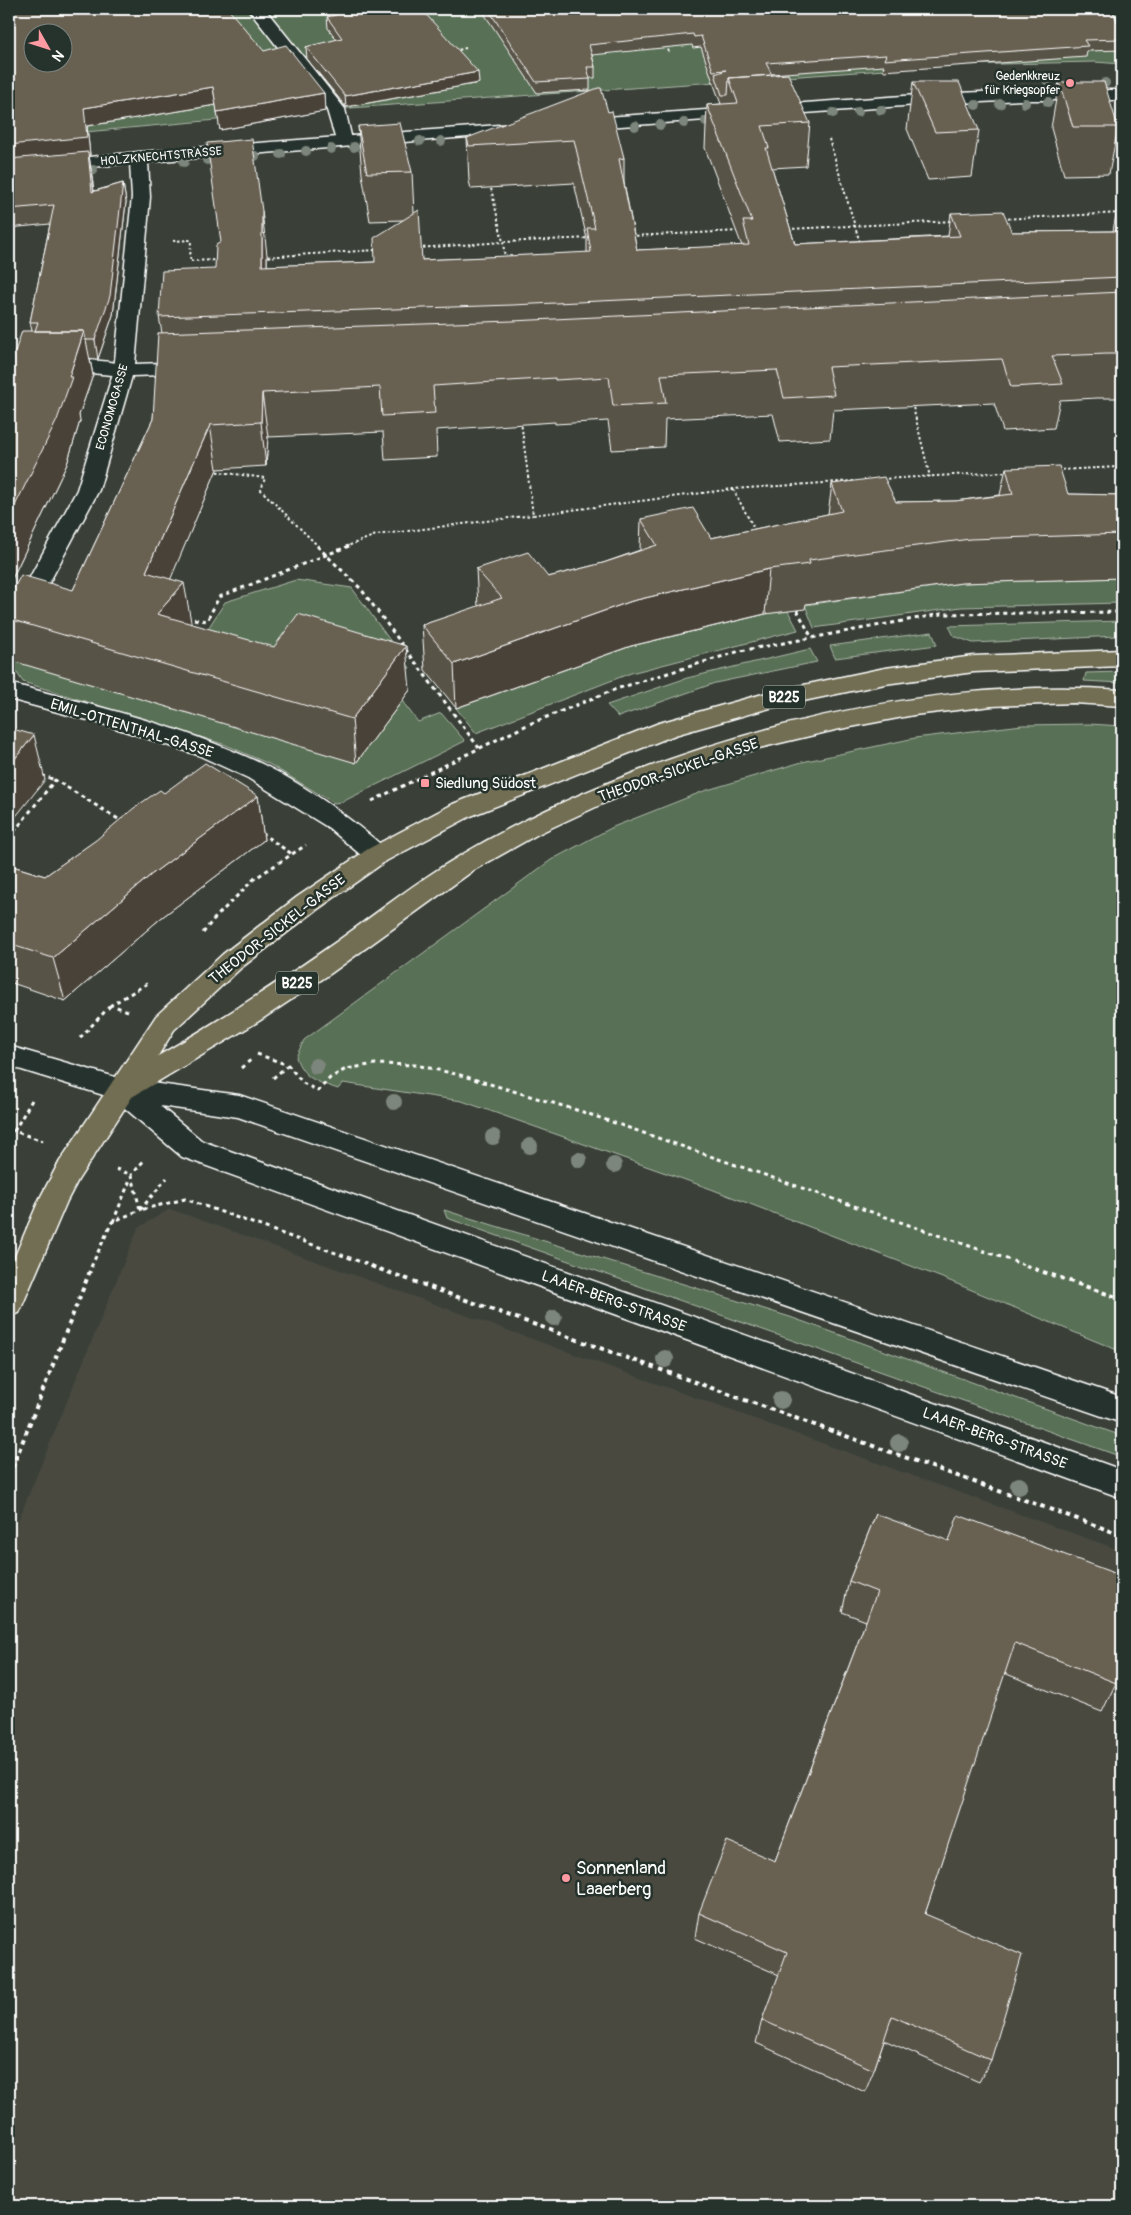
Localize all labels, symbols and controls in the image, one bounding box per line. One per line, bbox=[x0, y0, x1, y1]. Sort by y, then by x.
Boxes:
north arrow bbox=[22, 22, 72, 72]
text: N bbox=[48, 47, 67, 65]
place label: Gedenkkreuz für Kriegsopfer bbox=[984, 69, 1061, 98]
marker: Gedenkkreuz für Kriegsopfer bbox=[1064, 77, 1076, 89]
street label: HOLZKNECHTSTRASSE bbox=[100, 144, 222, 169]
street label: ECONOMOGASSE bbox=[93, 362, 132, 452]
road number: B225 bbox=[763, 686, 805, 709]
street label: EMIL-OTTENTHAL-GASSE bbox=[48, 695, 216, 762]
street label: THEODOR-SICKEL-GASSE bbox=[596, 734, 761, 807]
place label: Siedlung Südost bbox=[435, 774, 537, 793]
marker: Siedlung Südost bbox=[419, 777, 431, 789]
street label: THEODOR-SICKEL-GASSE bbox=[205, 870, 350, 989]
road number: B225 bbox=[276, 971, 318, 994]
street label: LAAER-BERG-STRASSE bbox=[539, 1266, 689, 1337]
street label: LAAER-BERG-STRASSE bbox=[920, 1403, 1070, 1474]
place label: Sonnenland Laaerberg bbox=[576, 1857, 666, 1901]
marker: Sonnenland Laaerberg bbox=[560, 1872, 572, 1884]

